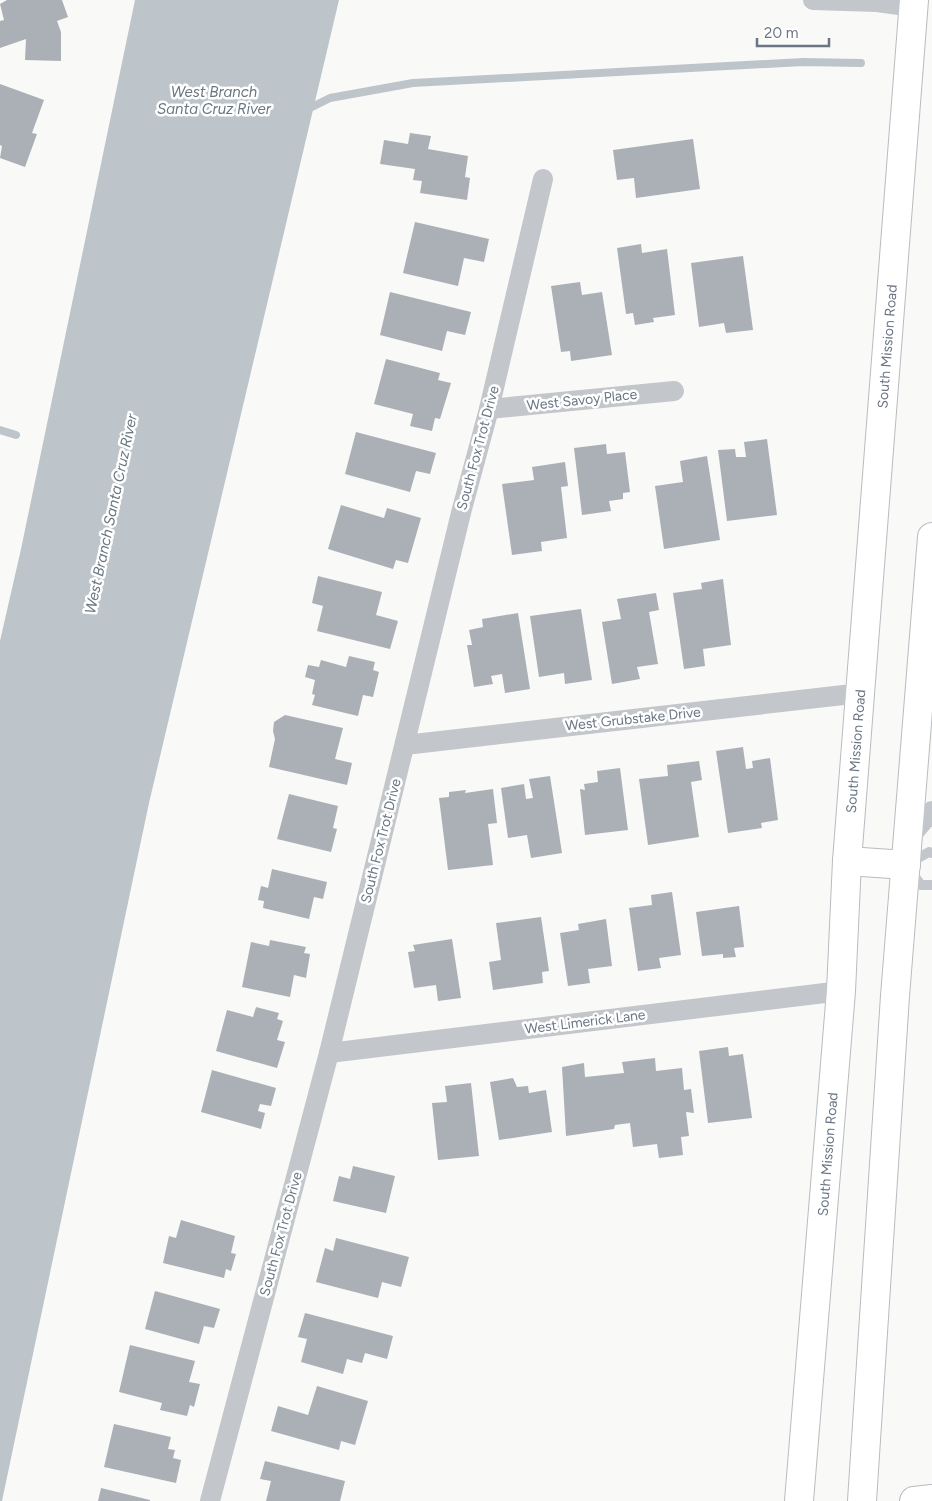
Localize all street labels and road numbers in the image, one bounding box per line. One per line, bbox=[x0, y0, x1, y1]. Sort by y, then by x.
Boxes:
street label: South Mission Road bbox=[874, 284, 900, 409]
street label: South Fox Trot Drive bbox=[453, 384, 503, 512]
street label: West Savoy Place bbox=[526, 386, 638, 414]
street label: South Mission Road bbox=[842, 689, 869, 814]
street label: West Grubstake Drive bbox=[564, 703, 702, 735]
street label: South Fox Trot Drive bbox=[357, 777, 405, 905]
street label: West Limerick Lane bbox=[524, 1006, 647, 1038]
street label: South Mission Road bbox=[814, 1092, 841, 1217]
street label: South Fox Trot Drive bbox=[256, 1170, 306, 1298]

